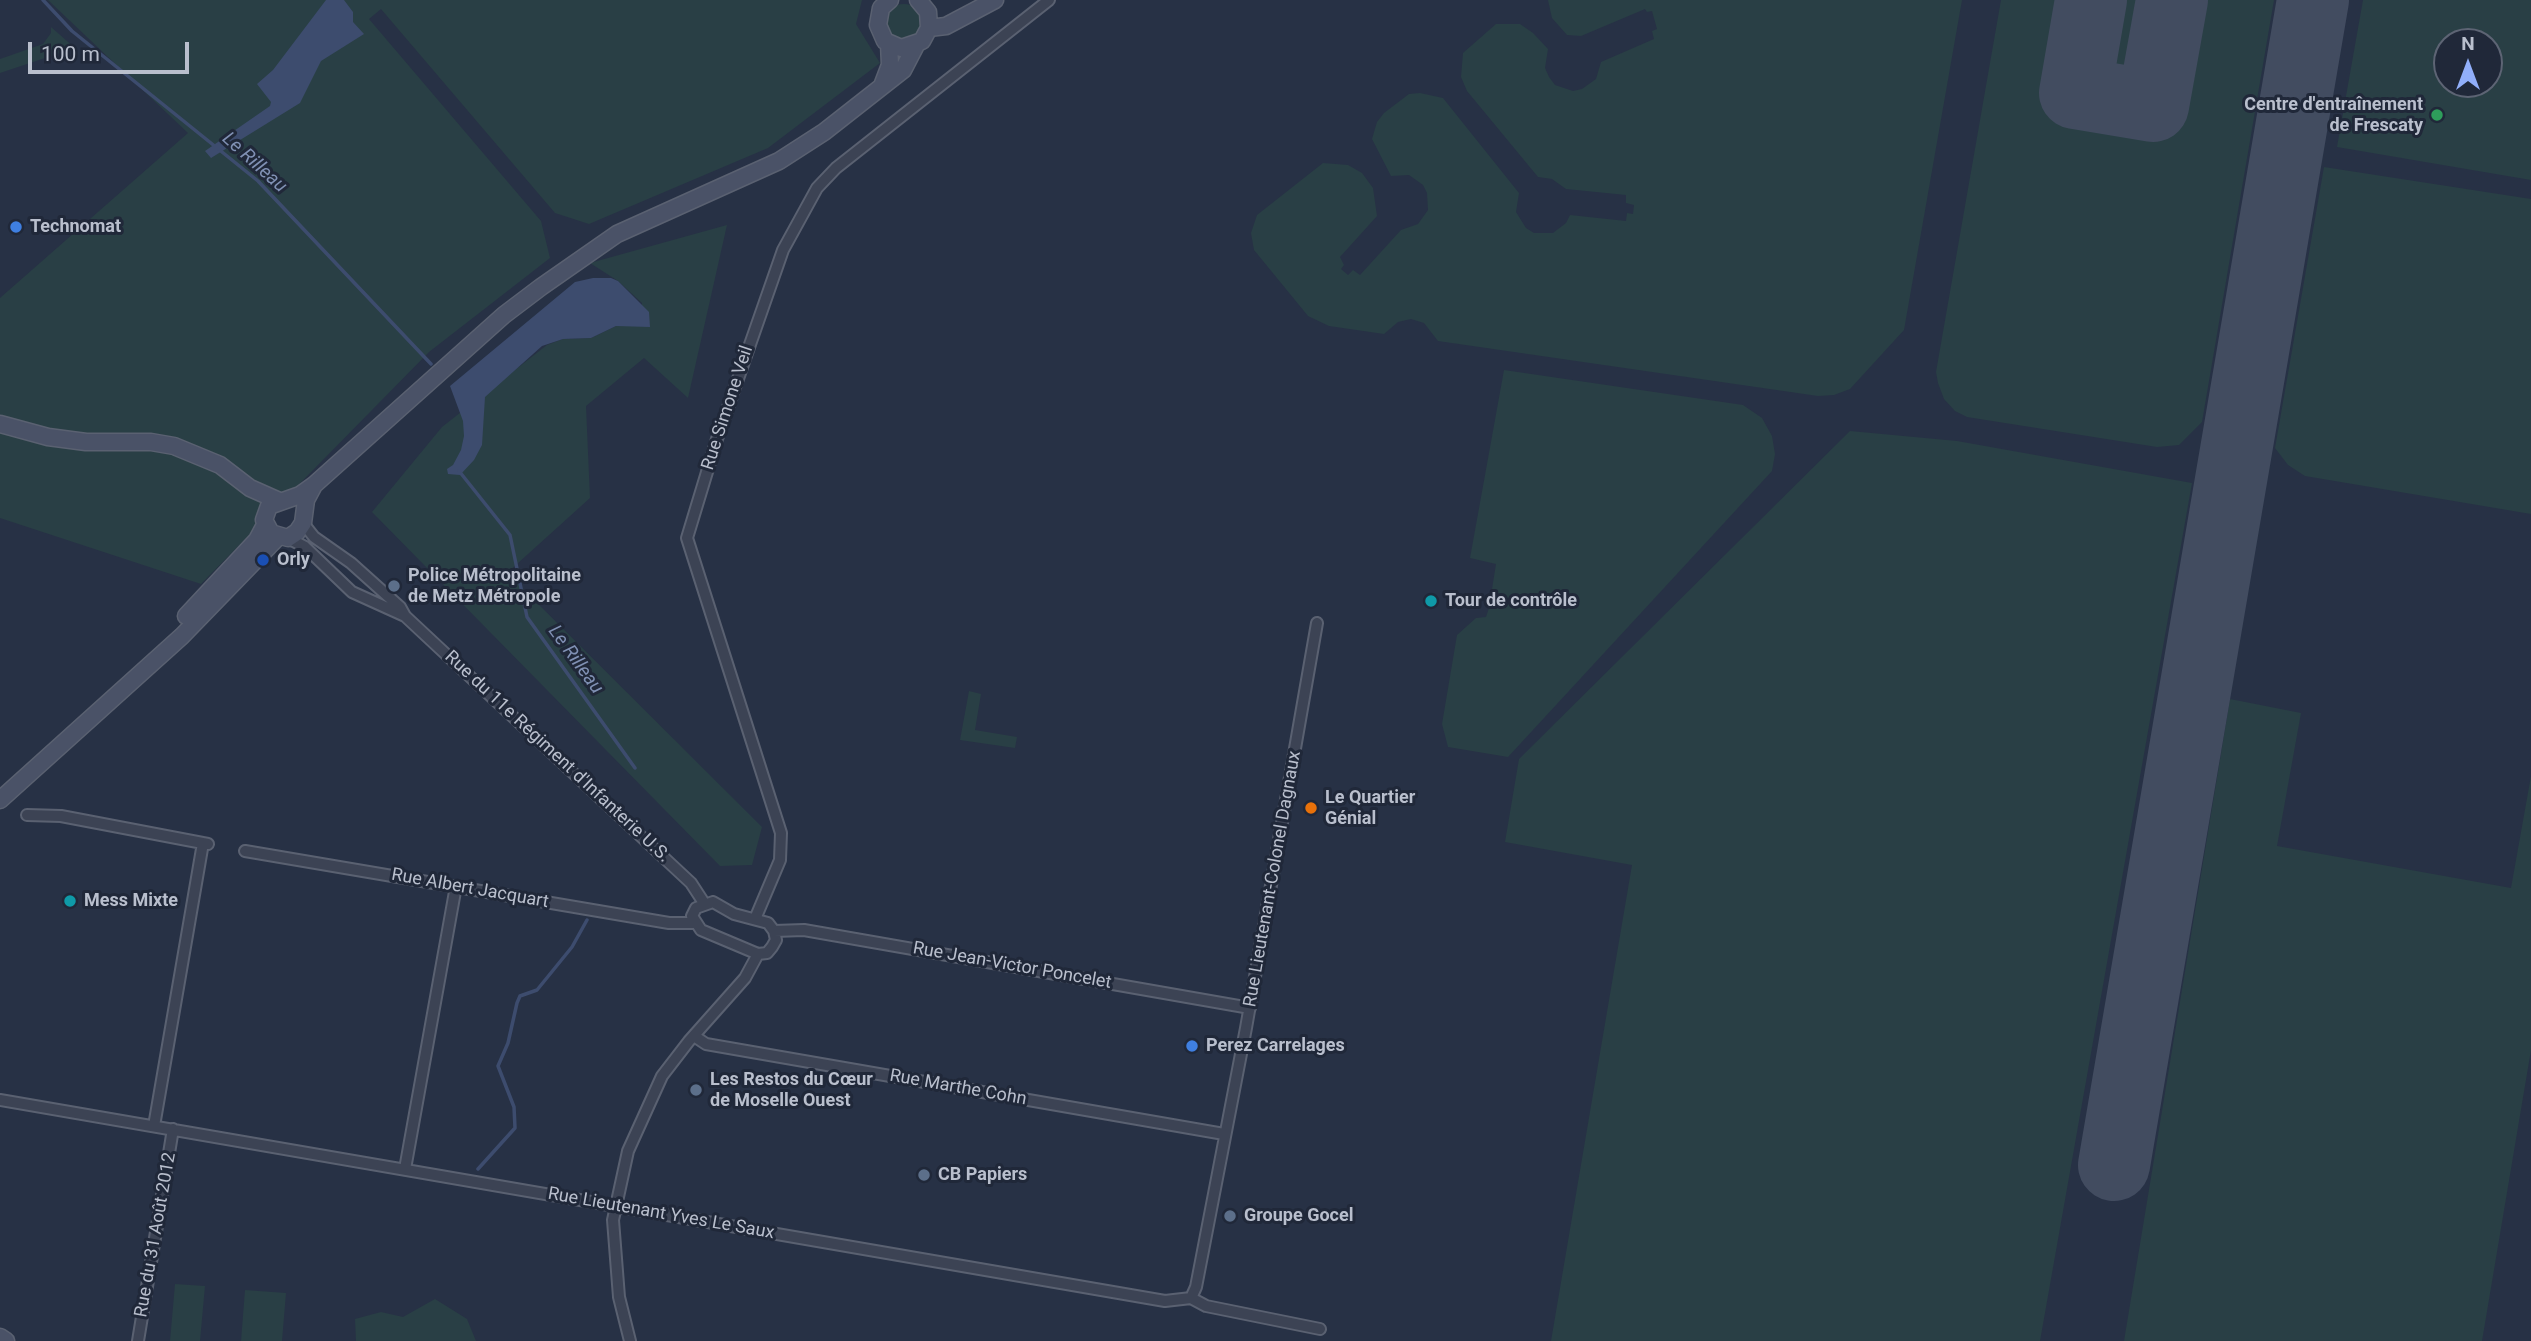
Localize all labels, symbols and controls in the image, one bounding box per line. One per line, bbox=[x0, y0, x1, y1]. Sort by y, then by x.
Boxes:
scale bar bbox=[32, 28, 192, 72]
north arrow bbox=[2433, 28, 2503, 98]
text: N bbox=[2461, 32, 2475, 55]
text: 100 m bbox=[41, 42, 100, 66]
place label: Centre d'entraînement de Frescaty bbox=[2244, 94, 2423, 136]
marker: Centre d'entraînement de Frescaty bbox=[2429, 107, 2445, 123]
water label: Le Rilleau bbox=[217, 128, 291, 198]
place label: Technomat bbox=[30, 216, 121, 238]
marker: Technomat bbox=[8, 219, 24, 235]
street label: Rue Simone Veil bbox=[698, 343, 758, 473]
place label: Orly bbox=[277, 549, 310, 571]
marker: Orly bbox=[255, 552, 271, 568]
place label: Police Métropolitaine de Metz Métropole bbox=[408, 565, 581, 608]
marker: Police Métropolitaine de Metz Métropole bbox=[386, 578, 402, 594]
place label: Tour de contrôle bbox=[1445, 590, 1577, 612]
marker: Tour de contrôle bbox=[1423, 593, 1439, 609]
water label: Le Rilleau bbox=[543, 621, 607, 699]
street label: Rue du 11e Régiment d'Infanterie U.S. bbox=[440, 647, 674, 867]
street label: Rue Lieutenant-Colonel Dagnaux bbox=[1240, 749, 1306, 1009]
place label: Le Quartier Génial bbox=[1325, 787, 1415, 830]
marker: Le Quartier Génial bbox=[1303, 800, 1319, 816]
street label: Rue Albert Jacquart bbox=[390, 865, 550, 913]
place label: Mess Mixte bbox=[84, 890, 178, 912]
marker: Mess Mixte bbox=[62, 893, 78, 909]
street label: Rue Jean-Victor Poncelet bbox=[911, 938, 1113, 994]
place label: Perez Carrelages bbox=[1206, 1035, 1345, 1057]
marker: Perez Carrelages bbox=[1184, 1038, 1200, 1054]
street label: Rue Marthe Cohn bbox=[888, 1065, 1028, 1111]
place label: Les Restos du Cœur de Moselle Ouest bbox=[710, 1069, 873, 1112]
marker: Les Restos du Cœur de Moselle Ouest bbox=[688, 1082, 704, 1098]
street label: Rue du 31 Août 2012 bbox=[131, 1151, 181, 1319]
place label: CB Papiers bbox=[938, 1164, 1027, 1186]
marker: CB Papiers bbox=[916, 1167, 932, 1183]
street label: Rue Lieutenant Yves Le Saux bbox=[546, 1183, 776, 1245]
place label: Groupe Gocel bbox=[1244, 1205, 1353, 1227]
marker: Groupe Gocel bbox=[1222, 1208, 1238, 1224]

